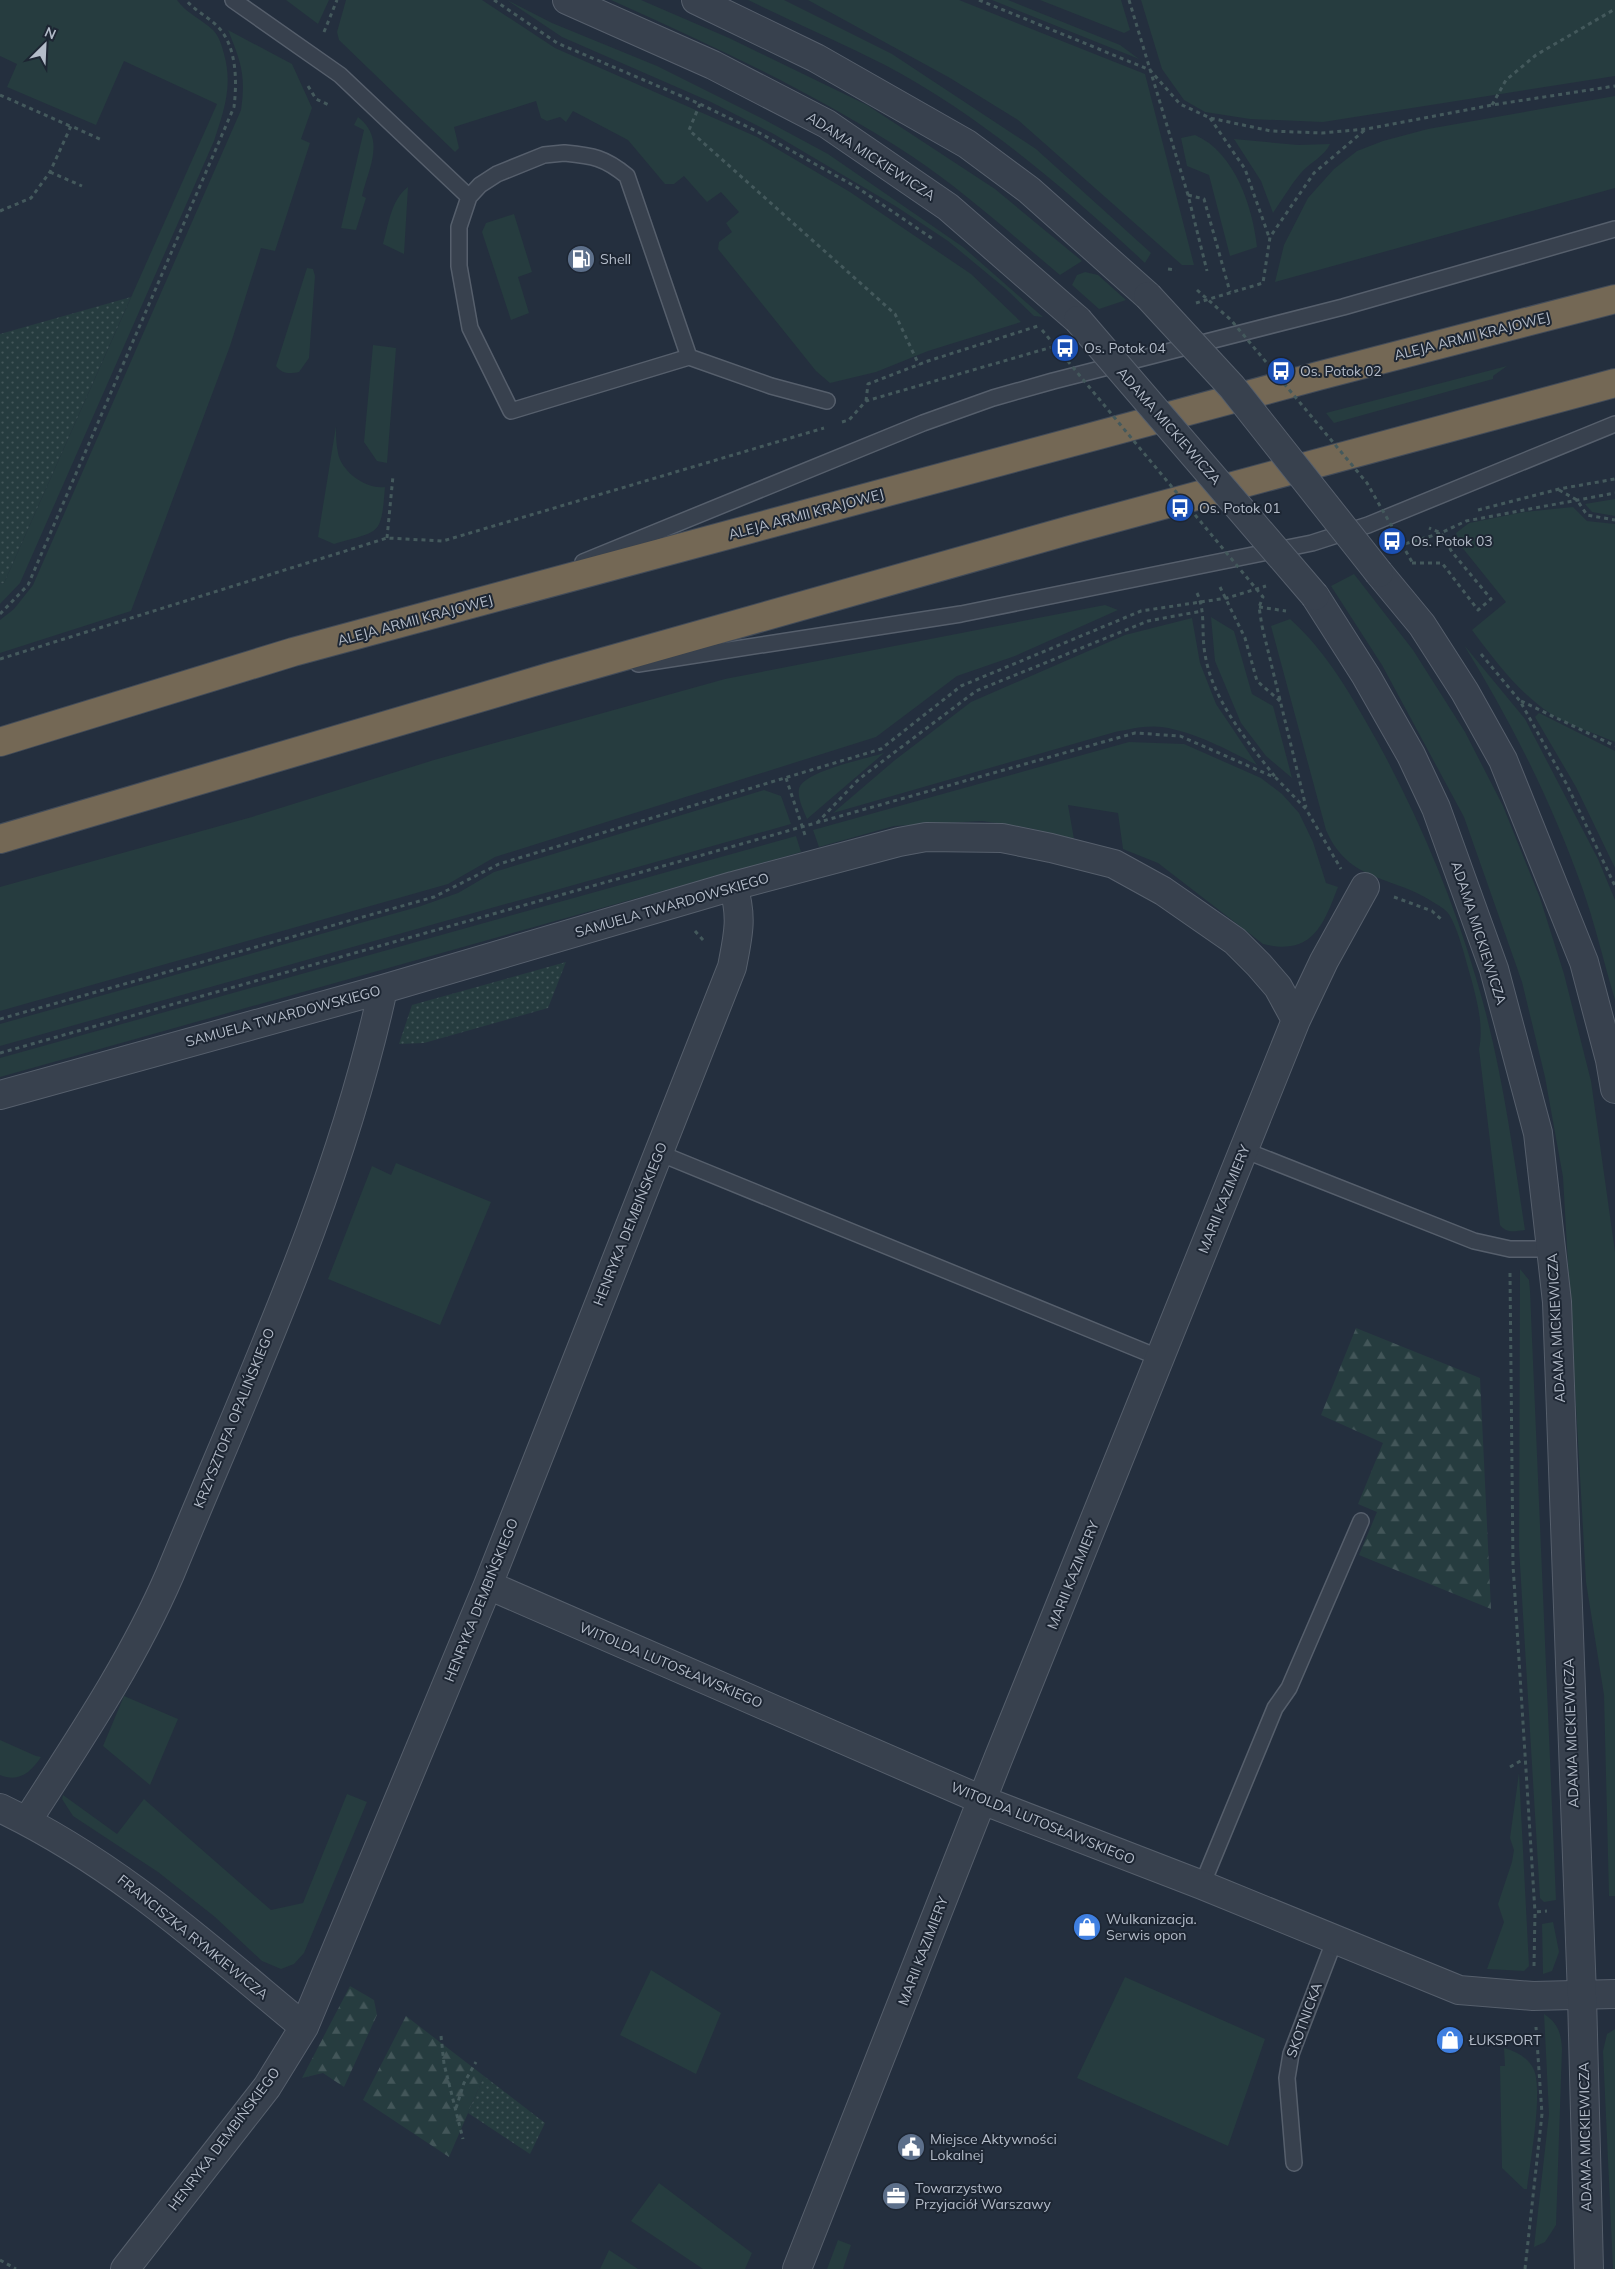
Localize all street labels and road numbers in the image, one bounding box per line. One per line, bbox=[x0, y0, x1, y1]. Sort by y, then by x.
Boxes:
street label: ADAMA MICKIEWICZA bbox=[803, 108, 939, 205]
street label: ALEJA ARMII KRAJOWEJ bbox=[1392, 308, 1552, 364]
street label: ADAMA MICKIEWICZA bbox=[1113, 364, 1225, 489]
street label: ALEJA ARMII KRAJOWEJ bbox=[726, 485, 886, 543]
street label: ALEJA ARMII KRAJOWEJ bbox=[335, 591, 495, 649]
street label: ADAMA MICKIEWICZA bbox=[1447, 859, 1511, 1008]
street label: SAMUELA TWARDOWSKIEGO bbox=[573, 869, 771, 941]
street label: SAMUELA TWARDOWSKIEGO bbox=[184, 981, 382, 1051]
street label: HENRYKA DEMBIŃSKIEGO bbox=[589, 1140, 671, 1308]
street label: MARII KAZIMIERY bbox=[1194, 1142, 1254, 1256]
street label: ADAMA MICKIEWICZA bbox=[1543, 1252, 1569, 1403]
street label: KRZYSZTOFA OPALIŃSKIEGO bbox=[189, 1325, 279, 1511]
street label: HENRYKA DEMBIŃSKIEGO bbox=[440, 1516, 522, 1684]
street label: MARII KAZIMIERY bbox=[1043, 1518, 1103, 1632]
street label: WITOLDA LUTOSŁAWSKIEGO bbox=[577, 1618, 765, 1712]
street label: ADAMA MICKIEWICZA bbox=[1559, 1657, 1583, 1808]
street label: WITOLDA LUTOSŁAWSKIEGO bbox=[948, 1778, 1138, 1868]
street label: FRANCISZKA RYMKIEWICZA bbox=[114, 1871, 273, 2004]
street label: MARII KAZIMIERY bbox=[894, 1893, 952, 2008]
street label: SKOTNICKA bbox=[1282, 1979, 1326, 2060]
street label: ADAMA MICKIEWICZA bbox=[1575, 2061, 1595, 2212]
street label: HENRYKA DEMBIŃSKIEGO bbox=[164, 2064, 284, 2214]

